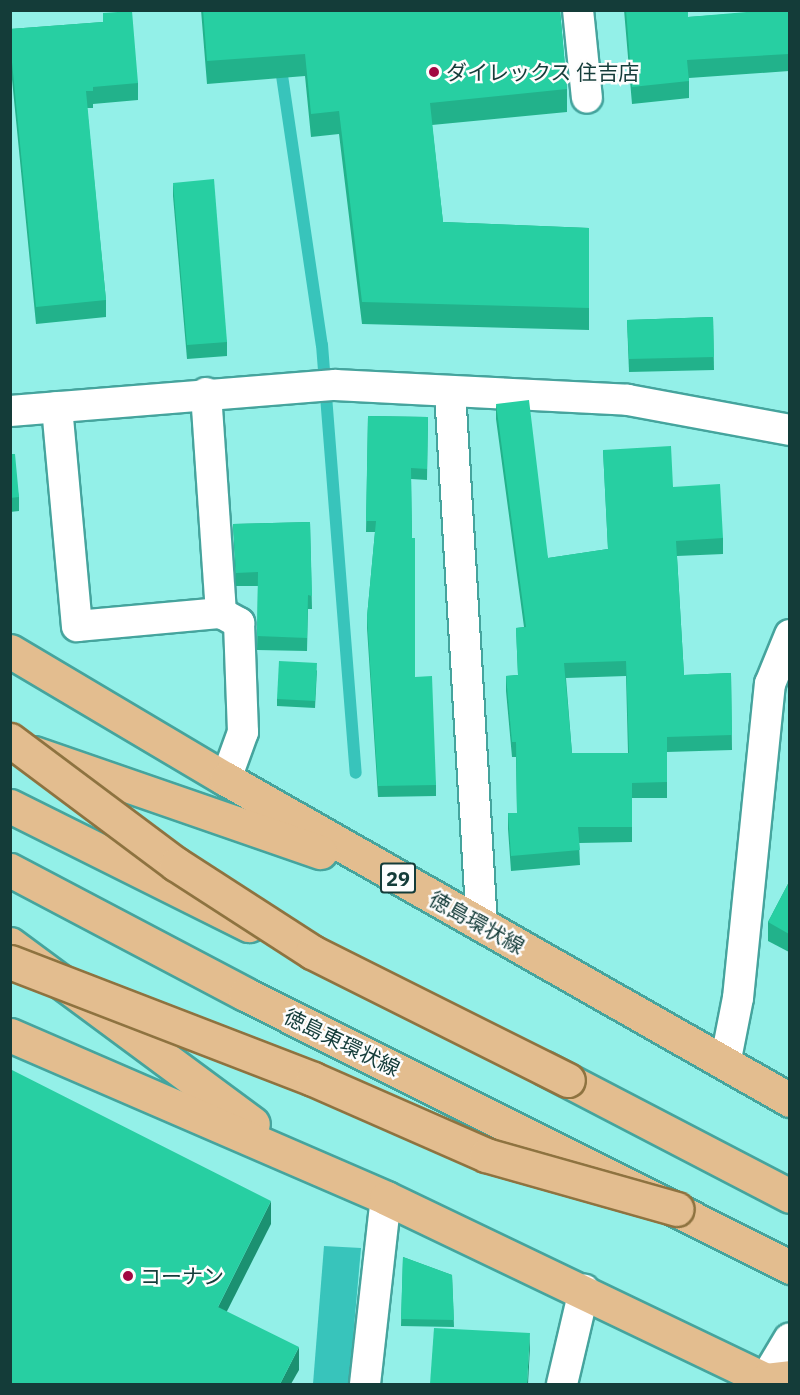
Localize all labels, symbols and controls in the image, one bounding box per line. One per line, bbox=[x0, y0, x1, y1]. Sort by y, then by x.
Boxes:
place label: ダイレックス 住吉店 bbox=[446, 59, 640, 85]
marker: ダイレックス 住吉店 bbox=[427, 65, 441, 79]
road number: 29 bbox=[380, 861, 416, 895]
street label: 徳島環状線 bbox=[425, 886, 529, 958]
street label: 徳島東環状線 bbox=[280, 1003, 404, 1081]
place label: コーナン bbox=[140, 1263, 224, 1289]
marker: コーナン bbox=[121, 1269, 135, 1283]

